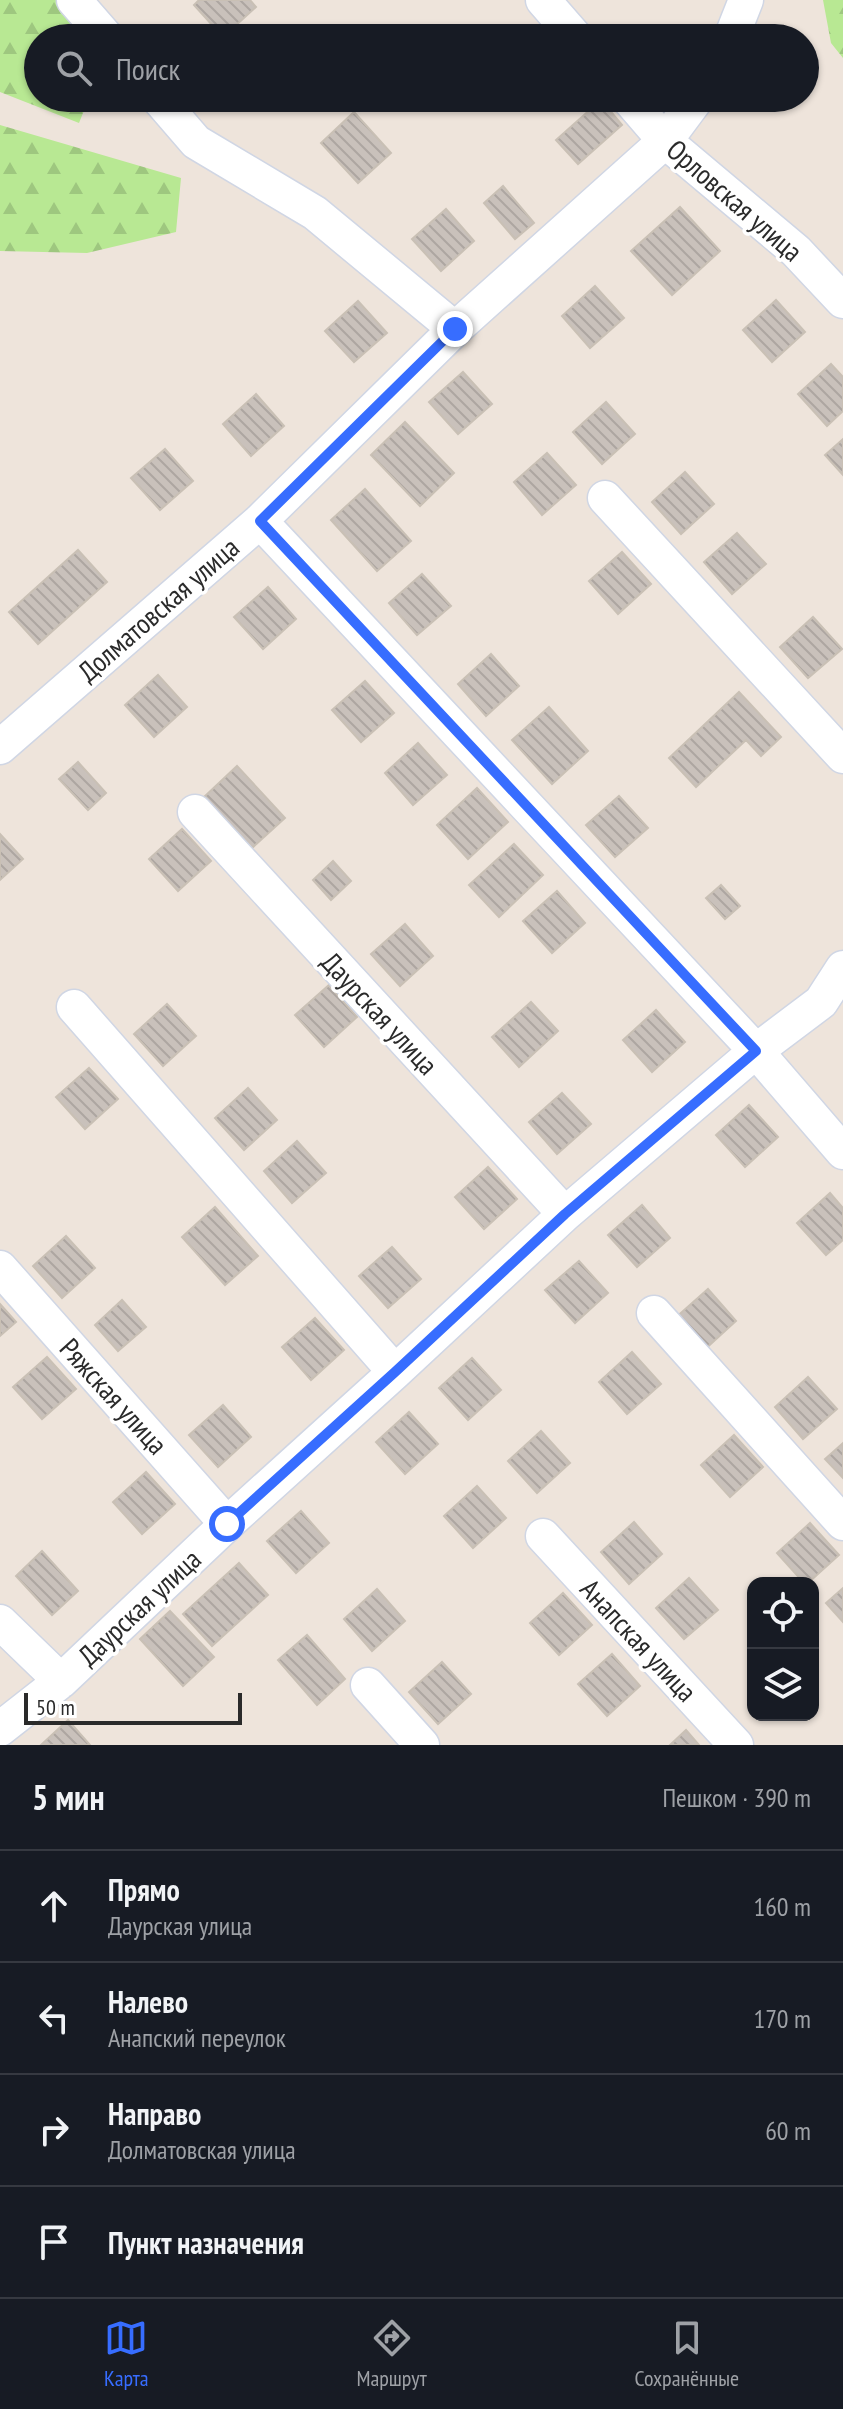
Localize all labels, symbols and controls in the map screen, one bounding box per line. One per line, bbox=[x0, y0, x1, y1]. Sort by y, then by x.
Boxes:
search box bbox=[24, 24, 819, 112]
icon: search bbox=[52, 46, 96, 90]
text: Поиск bbox=[116, 49, 180, 88]
street label: Орловская улица bbox=[659, 131, 811, 269]
route end bbox=[437, 311, 473, 347]
street label: Долматовская улица bbox=[70, 529, 246, 689]
street label: Даурская улица bbox=[314, 944, 446, 1082]
street label: Ряжская улица bbox=[52, 1330, 176, 1462]
route start bbox=[209, 1506, 245, 1542]
street label: Даурская улица bbox=[70, 1541, 208, 1673]
street label: Анапская улица bbox=[573, 1571, 705, 1709]
map controls bbox=[747, 1577, 819, 1721]
button: locate bbox=[747, 1577, 819, 1649]
button: layers bbox=[747, 1649, 819, 1721]
scale bar bbox=[24, 1689, 242, 1725]
text: 50 m bbox=[36, 1693, 75, 1721]
text: 5 мин bbox=[32, 1775, 105, 1819]
text: Пешком · 390 m bbox=[662, 1781, 811, 1814]
text: Прямо bbox=[108, 1870, 180, 1909]
icon: ahead bbox=[32, 1884, 76, 1928]
text: 160 m bbox=[753, 1890, 811, 1923]
text: Даурская улица bbox=[108, 1909, 252, 1942]
text: Налево bbox=[108, 1982, 188, 2021]
icon: left bbox=[32, 1996, 76, 2040]
text: 170 m bbox=[753, 2002, 811, 2035]
text: Анапский переулок bbox=[108, 2021, 286, 2054]
text: Направо bbox=[108, 2094, 201, 2133]
icon: right bbox=[32, 2108, 76, 2152]
text: 60 m bbox=[765, 2114, 811, 2147]
text: Долматовская улица bbox=[108, 2133, 296, 2166]
icon: arrive bbox=[32, 2220, 76, 2264]
text: Пункт назначения bbox=[108, 2223, 304, 2262]
tab: Карта bbox=[104, 2316, 149, 2392]
tab: Маршрут bbox=[356, 2316, 427, 2392]
tab: Сохранённые bbox=[634, 2316, 739, 2392]

